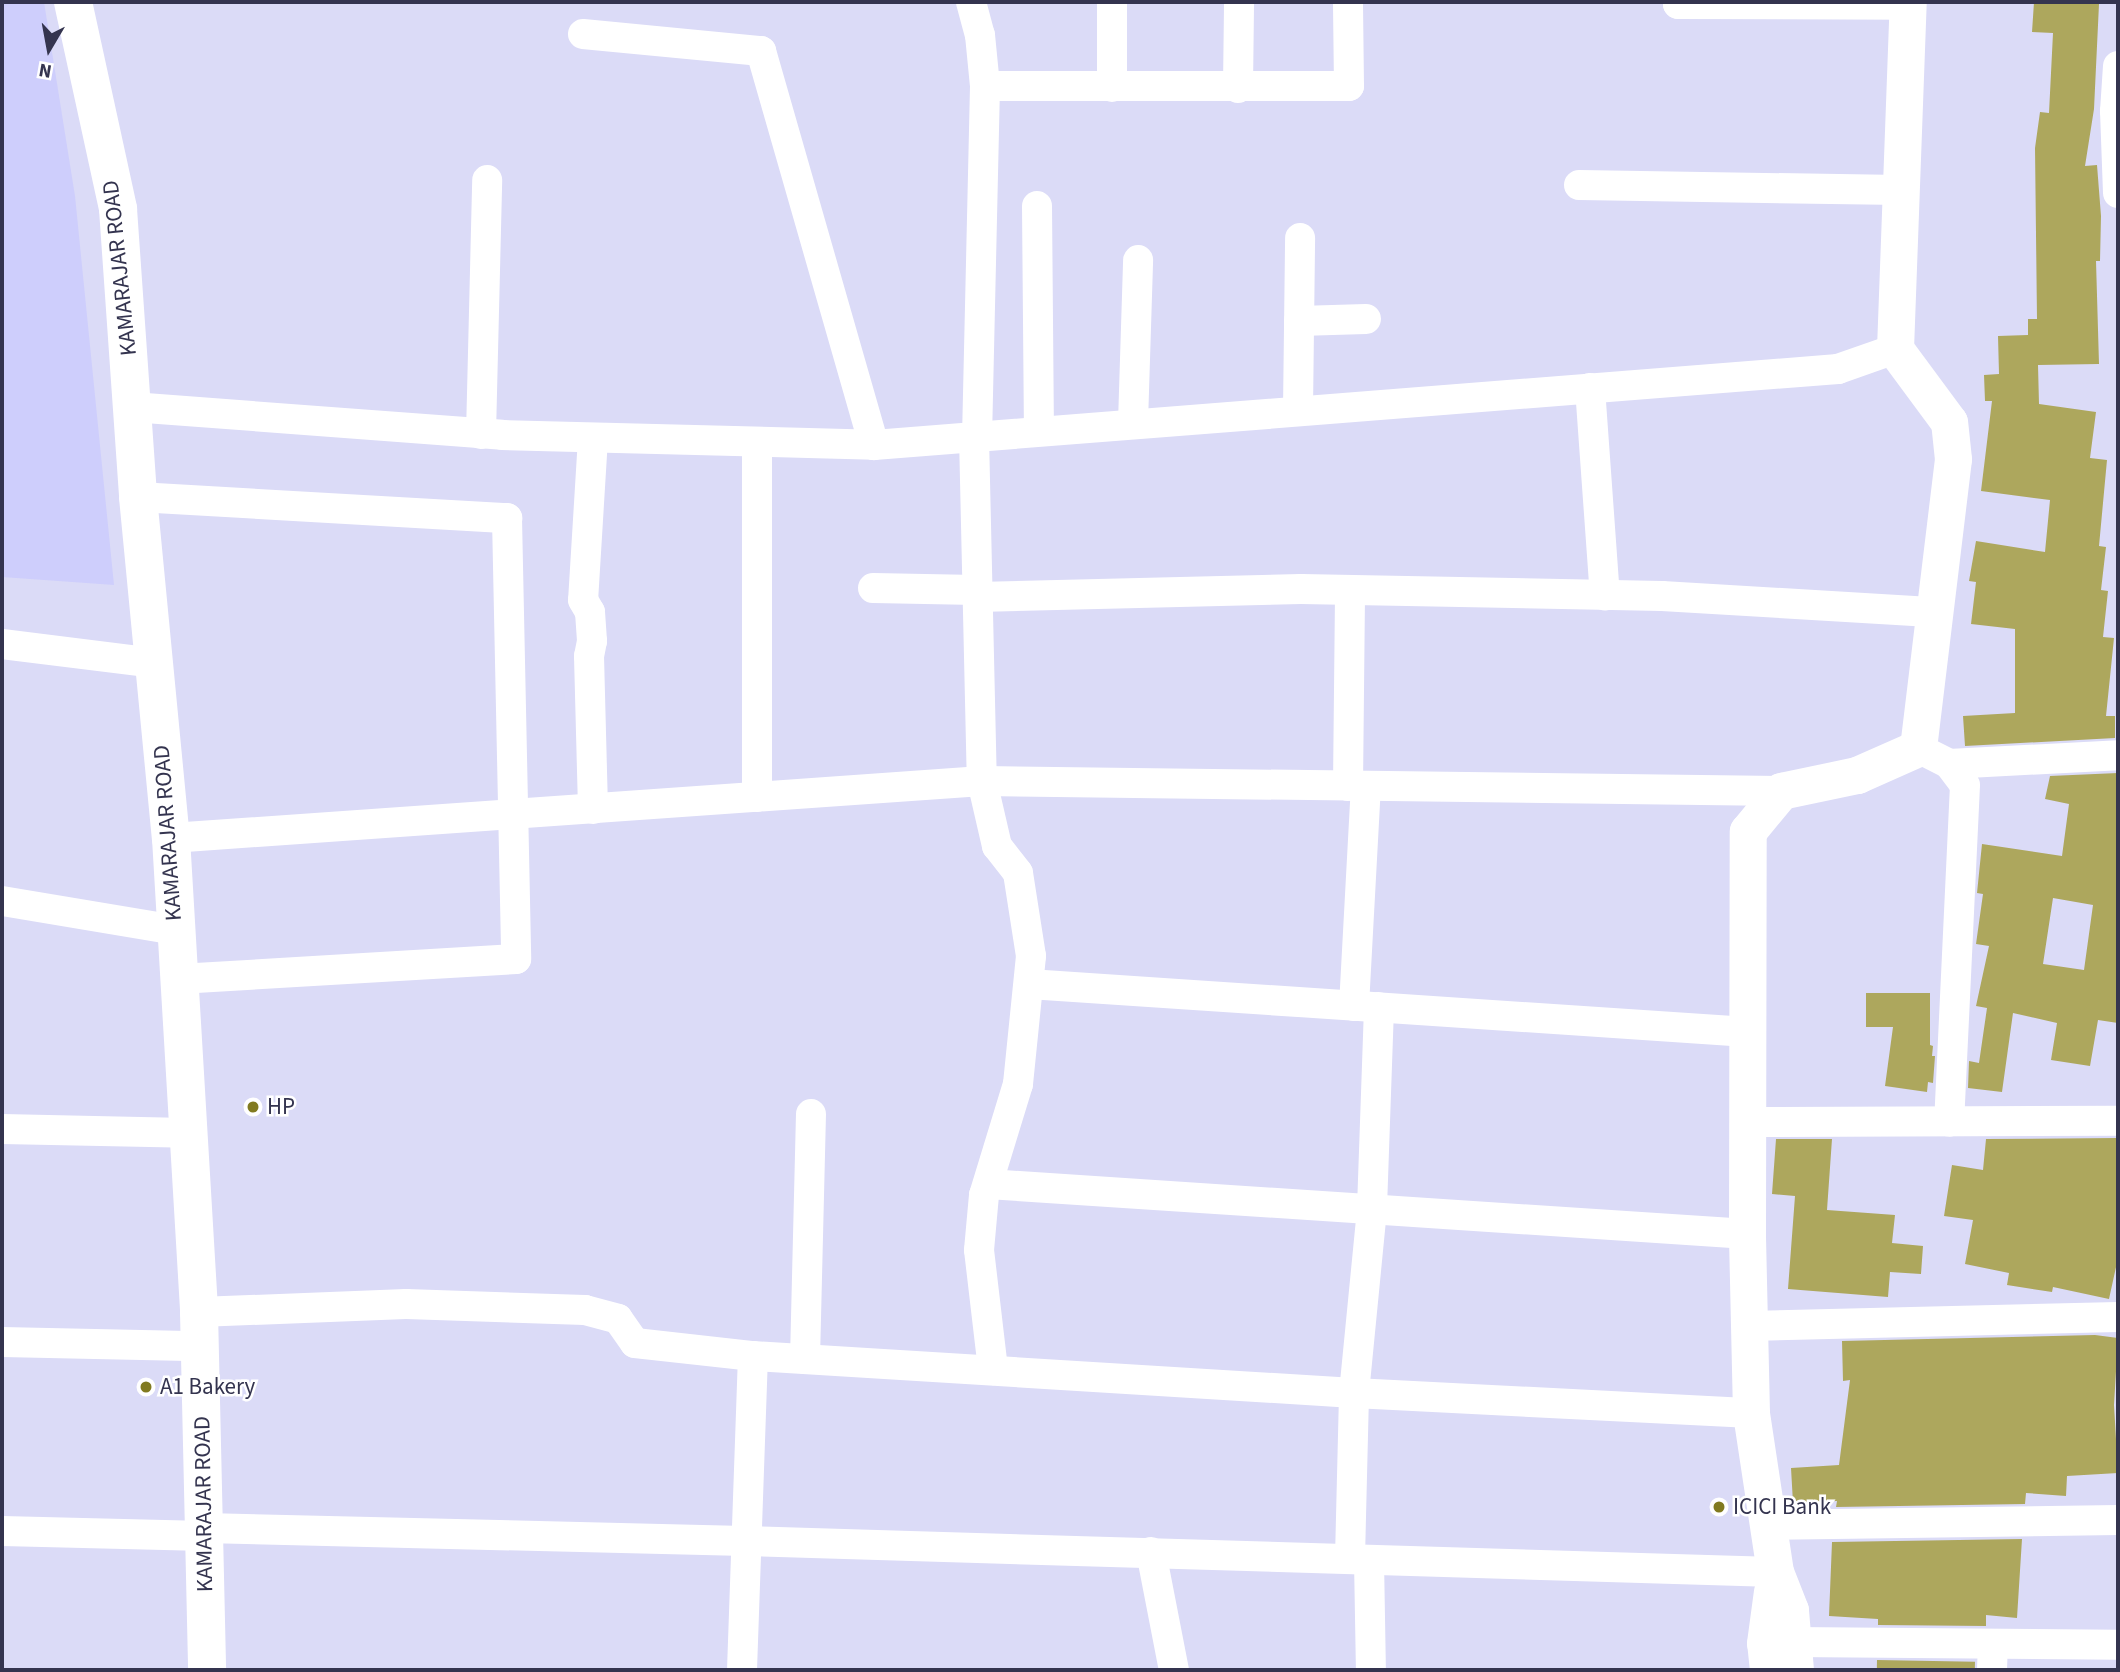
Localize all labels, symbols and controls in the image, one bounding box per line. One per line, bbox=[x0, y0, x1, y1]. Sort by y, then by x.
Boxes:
north arrow bbox=[14, 14, 84, 84]
text: N bbox=[37, 56, 54, 85]
street label: KAMARAJAR ROAD bbox=[97, 179, 143, 357]
street label: KAMARAJAR ROAD bbox=[148, 744, 188, 922]
place label: HP bbox=[267, 1093, 295, 1121]
marker: HP bbox=[245, 1099, 261, 1115]
place label: A1 Bakery bbox=[160, 1373, 255, 1401]
marker: A1 Bakery bbox=[138, 1379, 154, 1395]
street label: KAMARAJAR ROAD bbox=[189, 1416, 219, 1592]
place label: ICICI Bank bbox=[1733, 1493, 1831, 1521]
marker: ICICI Bank bbox=[1711, 1499, 1727, 1515]

